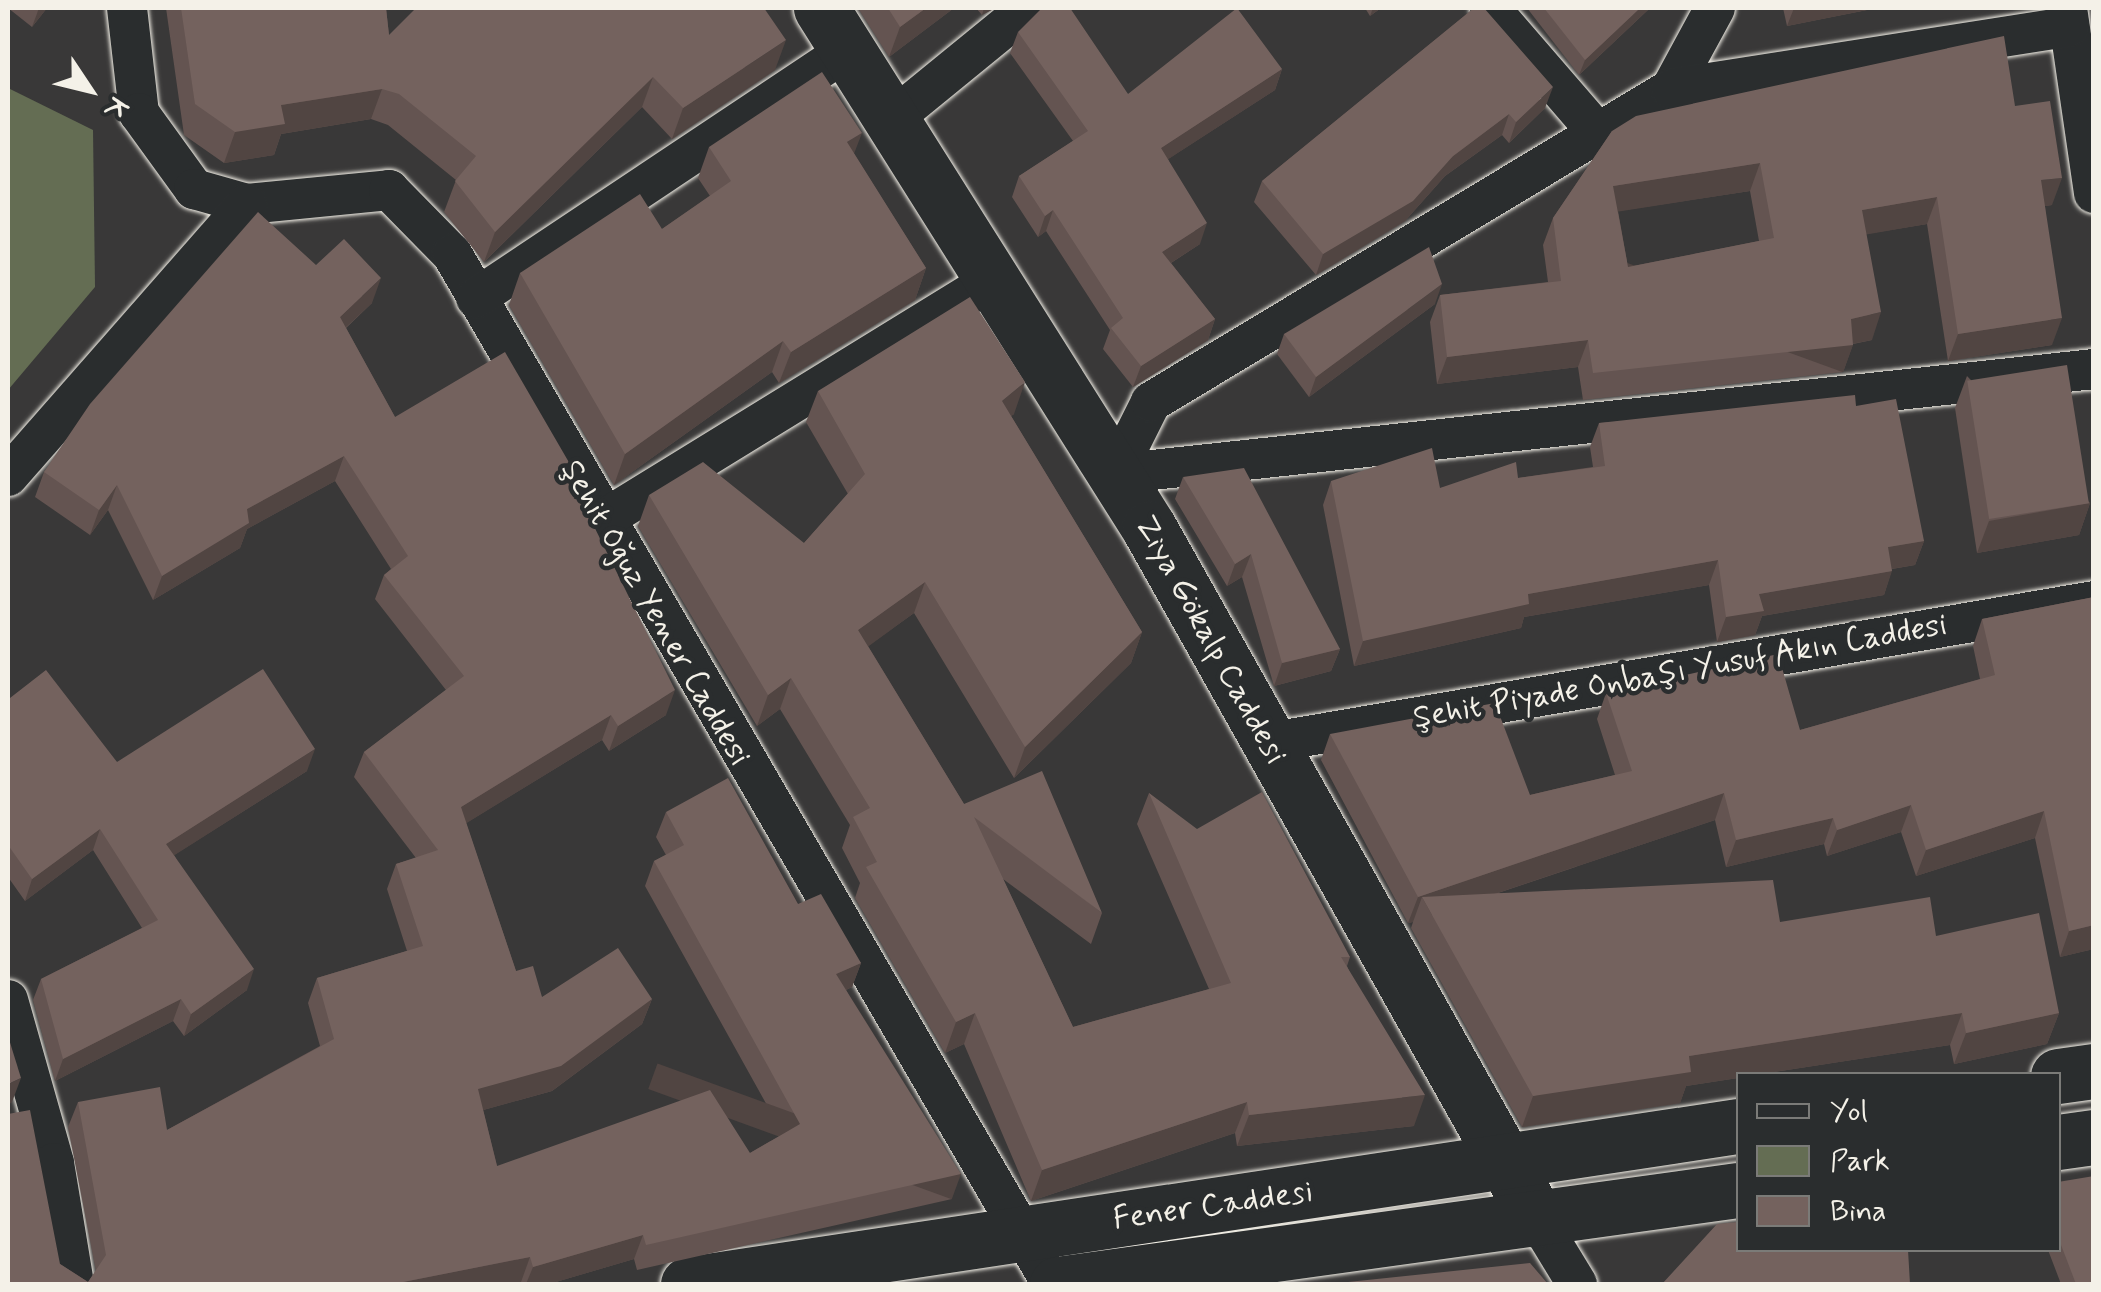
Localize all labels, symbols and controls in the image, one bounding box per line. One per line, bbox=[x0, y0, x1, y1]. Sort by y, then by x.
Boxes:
north arrow bbox=[40, 40, 140, 140]
text: K bbox=[94, 89, 136, 126]
street label: Şehit Oğuz Yener Caddesi bbox=[550, 451, 760, 775]
street label: Ziya Gökalp Caddesi bbox=[1126, 509, 1294, 771]
street label: Şehit Piyade Onbaşı Yusuf Akın Caddesi bbox=[1408, 606, 1952, 738]
legend bbox=[1736, 1072, 2061, 1252]
text: Yol bbox=[1830, 1092, 1868, 1131]
text: Park bbox=[1830, 1142, 1890, 1181]
street label: Fener Caddesi bbox=[1113, 1173, 1313, 1239]
text: Bina bbox=[1830, 1192, 1886, 1231]

